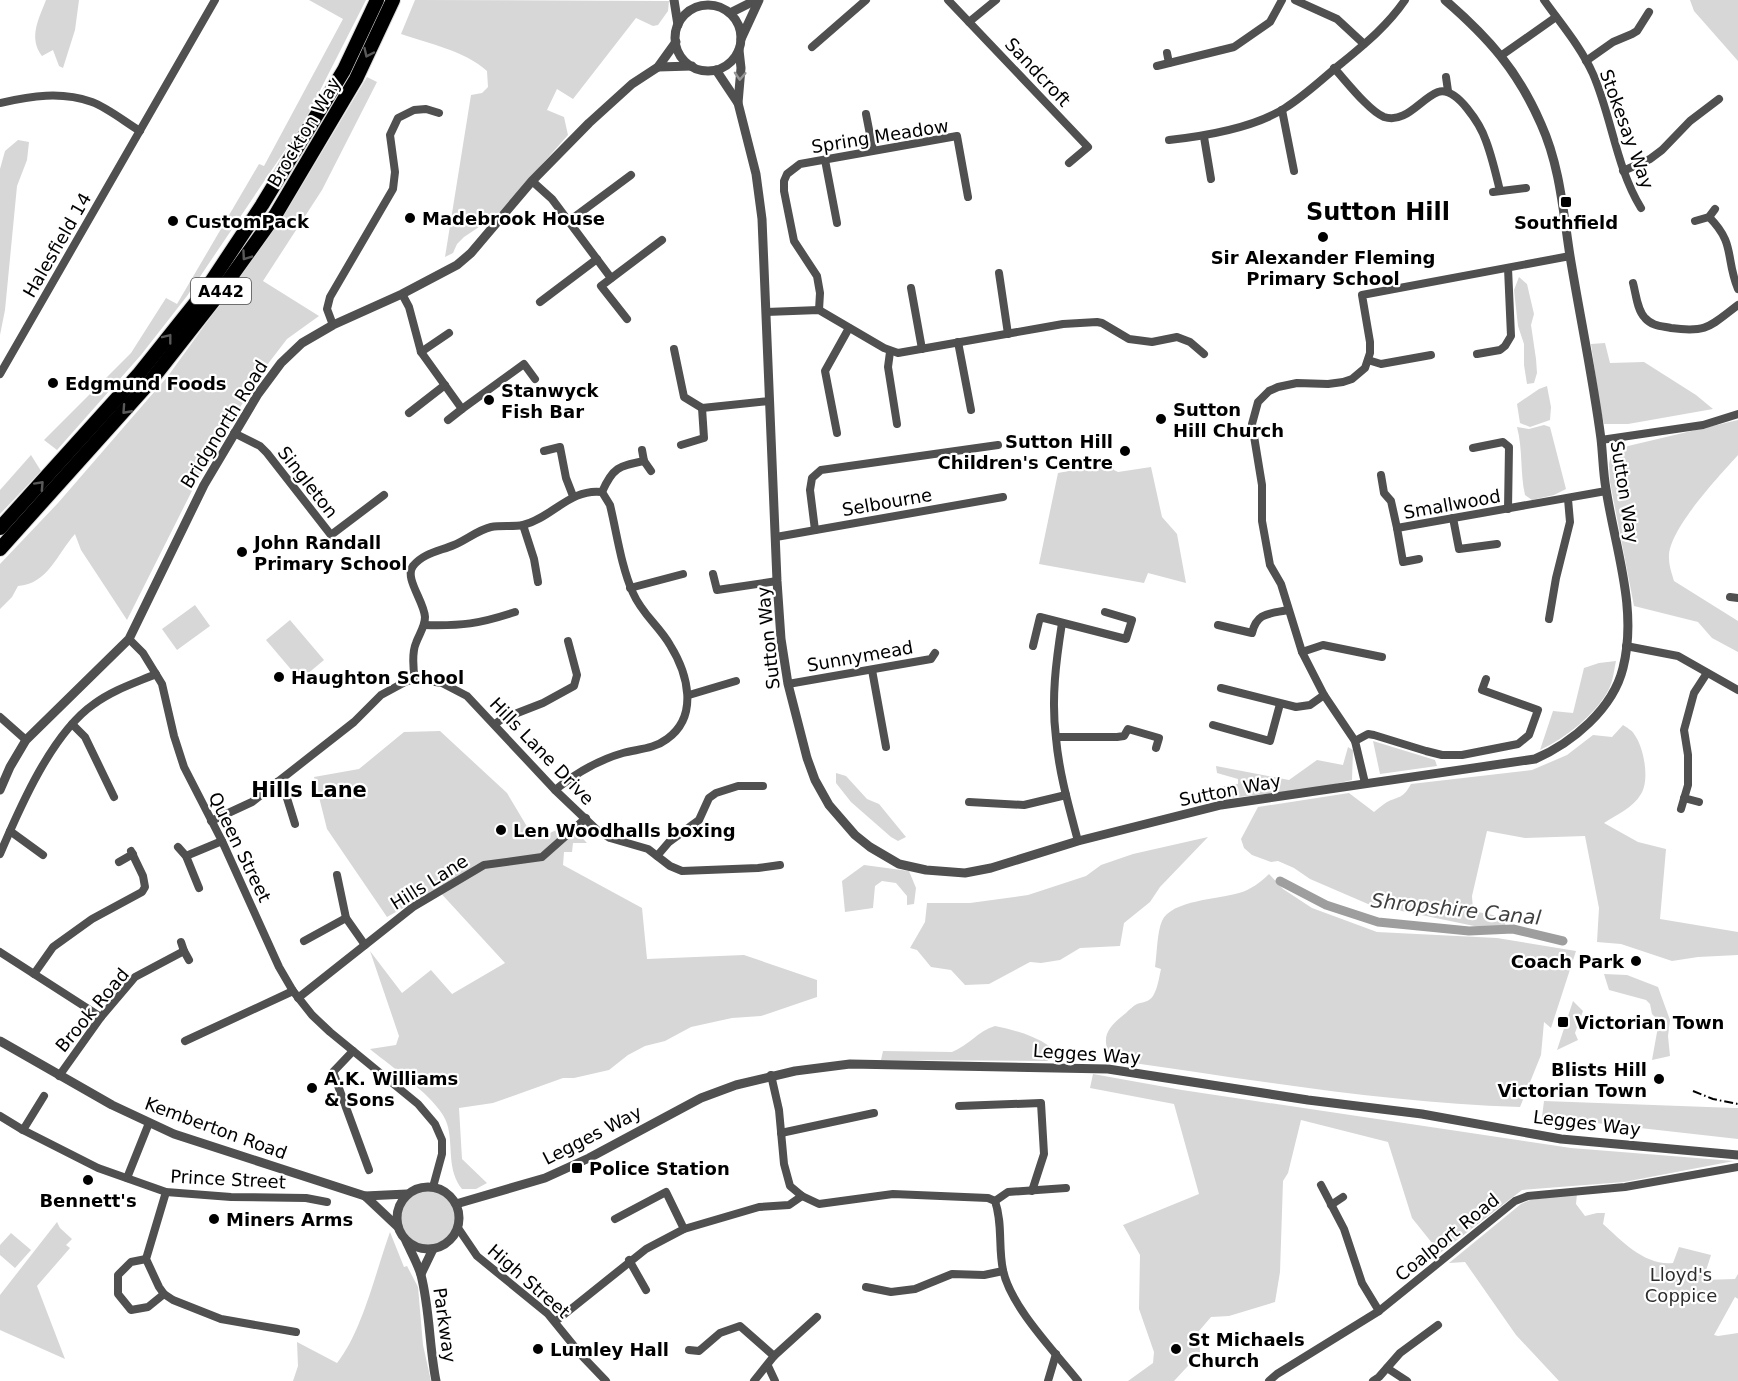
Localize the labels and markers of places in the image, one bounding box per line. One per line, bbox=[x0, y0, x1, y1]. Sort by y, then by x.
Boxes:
marker: Southfield bbox=[1559, 195, 1573, 209]
place label: Madebrook House bbox=[422, 208, 605, 229]
place label: CustomPack bbox=[185, 211, 310, 232]
marker: Madebrook House bbox=[403, 211, 417, 225]
place label: Southfield bbox=[1514, 212, 1618, 233]
marker: CustomPack bbox=[166, 214, 180, 228]
marker: Sir Alexander Fleming Primary School bbox=[1316, 230, 1330, 244]
place label: Sir Alexander Fleming Primary School bbox=[1211, 247, 1435, 289]
place label: Edgmund Foods bbox=[65, 373, 227, 394]
marker: Edgmund Foods bbox=[46, 376, 60, 390]
place label: Stanwyck Fish Bar bbox=[501, 380, 600, 422]
marker: Stanwyck Fish Bar bbox=[482, 393, 496, 407]
place label: Sutton Hill Church bbox=[1173, 399, 1284, 441]
marker: Sutton Hill Church bbox=[1154, 412, 1168, 426]
place label: Sutton Hill Children's Centre bbox=[937, 431, 1113, 473]
marker: Sutton Hill Children's Centre bbox=[1118, 444, 1132, 458]
place label: John Randall Primary School bbox=[252, 532, 407, 574]
marker: John Randall Primary School bbox=[235, 545, 249, 559]
place label: Haughton School bbox=[291, 667, 464, 688]
marker: Haughton School bbox=[272, 670, 286, 684]
place label: Len Woodhalls boxing bbox=[513, 820, 736, 841]
marker: Len Woodhalls boxing bbox=[494, 823, 508, 837]
place label: Coach Park bbox=[1511, 951, 1625, 972]
marker: Coach Park bbox=[1629, 954, 1643, 968]
place label: Victorian Town bbox=[1575, 1012, 1724, 1033]
marker: Victorian Town bbox=[1556, 1015, 1570, 1029]
place label: Blists Hill Victorian Town bbox=[1498, 1059, 1647, 1101]
place label: A.K. Williams & Sons bbox=[324, 1068, 458, 1110]
marker: Blists Hill Victorian Town bbox=[1652, 1072, 1666, 1086]
marker: A.K. Williams & Sons bbox=[305, 1081, 319, 1095]
place label: Police Station bbox=[589, 1158, 730, 1179]
marker: Police Station bbox=[570, 1161, 584, 1175]
marker: Bennett's bbox=[81, 1173, 95, 1187]
place label: Bennett's bbox=[39, 1190, 137, 1211]
place label: Miners Arms bbox=[226, 1209, 353, 1230]
marker: Miners Arms bbox=[207, 1212, 221, 1226]
place label: St Michaels Church bbox=[1188, 1329, 1305, 1371]
place label: Lumley Hall bbox=[550, 1339, 669, 1360]
marker: Lumley Hall bbox=[531, 1342, 545, 1356]
marker: St Michaels Church bbox=[1169, 1342, 1183, 1356]

